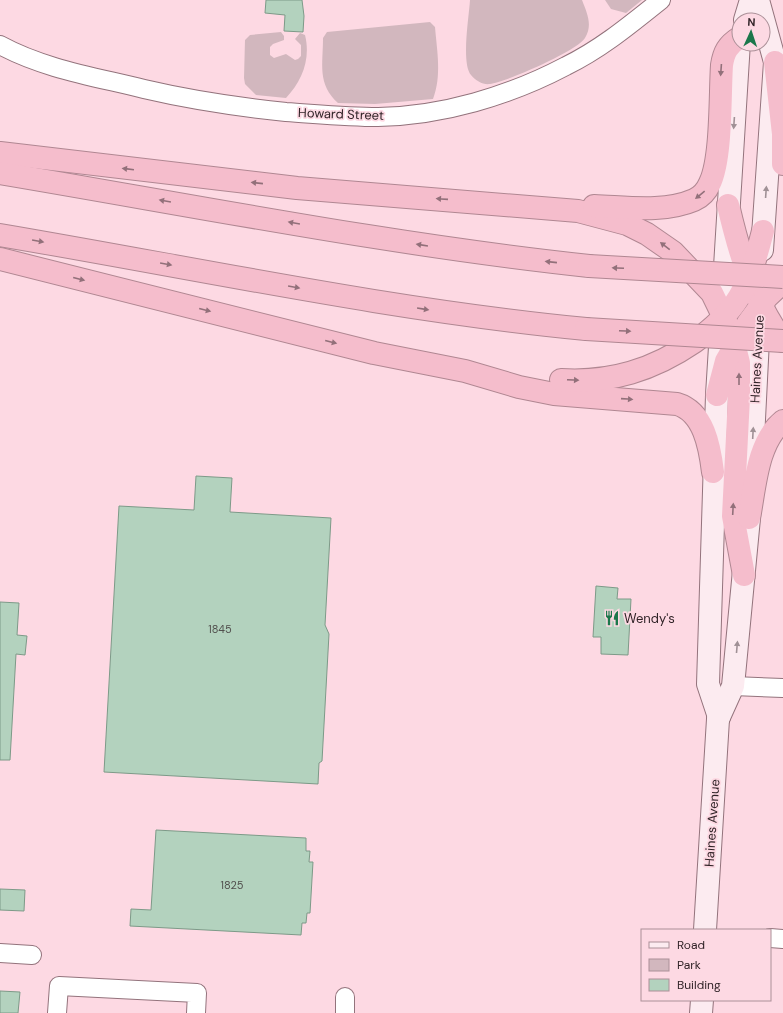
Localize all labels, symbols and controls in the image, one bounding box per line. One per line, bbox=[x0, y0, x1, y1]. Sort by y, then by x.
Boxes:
north arrow bbox=[731, 12, 771, 52]
text: N bbox=[747, 15, 756, 29]
one-way arrow bbox=[718, 64, 725, 76]
street label: Howard Street bbox=[298, 104, 384, 124]
one-way arrow bbox=[730, 117, 737, 129]
one-way arrow bbox=[122, 166, 134, 172]
one-way arrow bbox=[251, 180, 263, 187]
one-way arrow bbox=[762, 186, 769, 198]
one-way arrow bbox=[695, 191, 705, 200]
one-way arrow bbox=[436, 196, 448, 203]
one-way arrow bbox=[159, 198, 171, 204]
one-way arrow bbox=[287, 220, 300, 226]
one-way arrow bbox=[32, 238, 45, 244]
one-way arrow bbox=[660, 241, 671, 250]
one-way arrow bbox=[416, 242, 428, 248]
one-way arrow bbox=[544, 259, 557, 265]
one-way arrow bbox=[160, 261, 173, 267]
one-way arrow bbox=[612, 264, 624, 271]
one-way arrow bbox=[72, 276, 85, 282]
one-way arrow bbox=[288, 284, 301, 290]
one-way arrow bbox=[416, 306, 429, 312]
one-way arrow bbox=[198, 308, 211, 314]
street label: Haines Avenue bbox=[746, 315, 768, 403]
one-way arrow bbox=[619, 328, 631, 335]
one-way arrow bbox=[325, 339, 337, 345]
one-way arrow bbox=[736, 372, 742, 385]
one-way arrow bbox=[567, 377, 579, 384]
one-way arrow bbox=[621, 395, 633, 402]
one-way arrow bbox=[750, 426, 756, 439]
one-way arrow bbox=[730, 502, 736, 515]
restaurant icon: Wendy's bbox=[603, 609, 621, 627]
place label: Wendy's bbox=[624, 610, 675, 627]
house number: 1845 bbox=[208, 622, 232, 636]
one-way arrow bbox=[734, 641, 740, 653]
street label: Haines Avenue bbox=[700, 778, 724, 868]
house number: 1825 bbox=[221, 878, 244, 892]
legend bbox=[641, 929, 771, 1001]
text: Road bbox=[677, 937, 705, 953]
text: Park bbox=[677, 957, 701, 973]
text: Building bbox=[677, 977, 721, 993]

